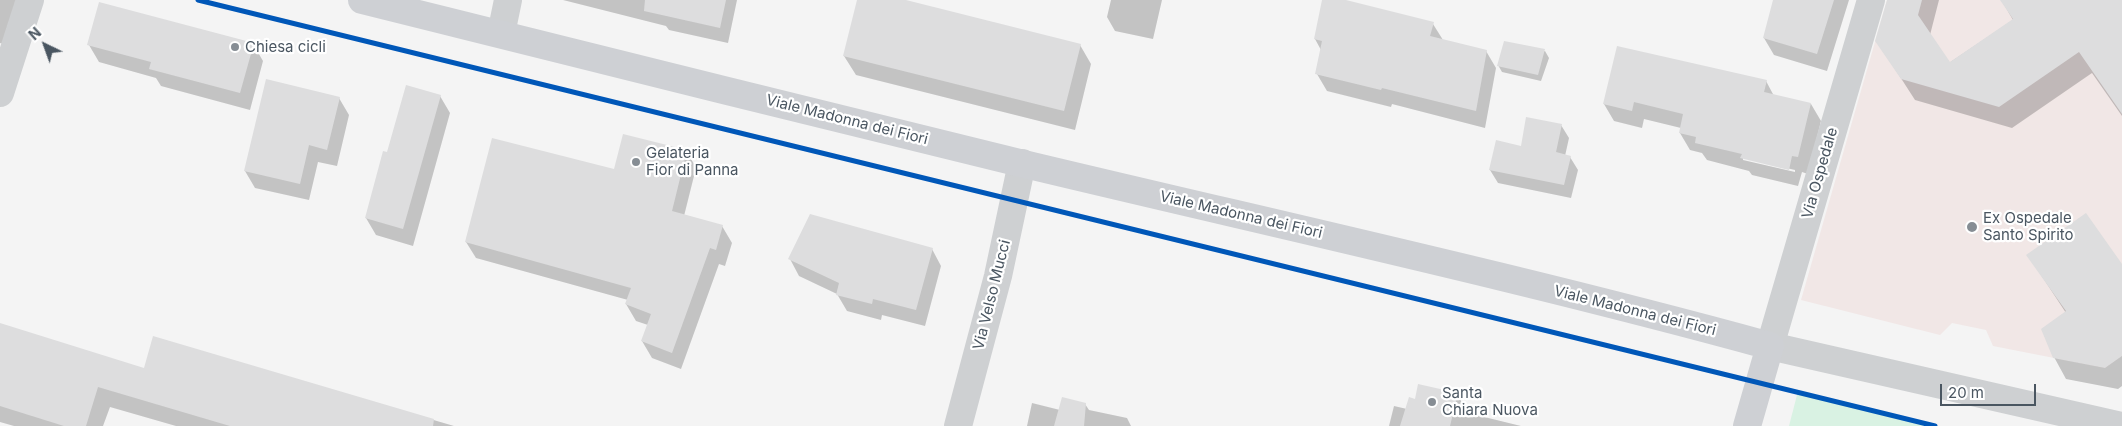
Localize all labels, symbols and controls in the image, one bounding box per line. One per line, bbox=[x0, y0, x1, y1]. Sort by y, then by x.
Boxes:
north arrow bbox=[20, 20, 70, 70]
text: N bbox=[25, 24, 44, 43]
place label: Chiesa cicli bbox=[245, 38, 326, 56]
marker: Chiesa cicli bbox=[229, 41, 241, 53]
street label: Viale Madonna dei Fiori bbox=[764, 91, 930, 149]
street label: Via Ospedale bbox=[1798, 125, 1842, 221]
place label: Gelateria Fior di Panna bbox=[646, 144, 739, 179]
marker: Gelateria Fior di Panna bbox=[630, 156, 642, 168]
street label: Viale Madonna dei Fiori bbox=[1158, 188, 1324, 242]
place label: Ex Ospedale Santo Spirito bbox=[1983, 209, 2074, 244]
marker: Ex Ospedale Santo Spirito bbox=[1965, 220, 1979, 234]
street label: Via Velso Mucci bbox=[970, 238, 1014, 352]
street label: Viale Madonna dei Fiori bbox=[1552, 282, 1718, 340]
scale bar bbox=[1942, 374, 2038, 406]
text: 20 m bbox=[1948, 383, 1984, 402]
place label: Santa Chiara Nuova bbox=[1442, 384, 1538, 419]
marker: Santa Chiara Nuova bbox=[1426, 396, 1438, 408]

